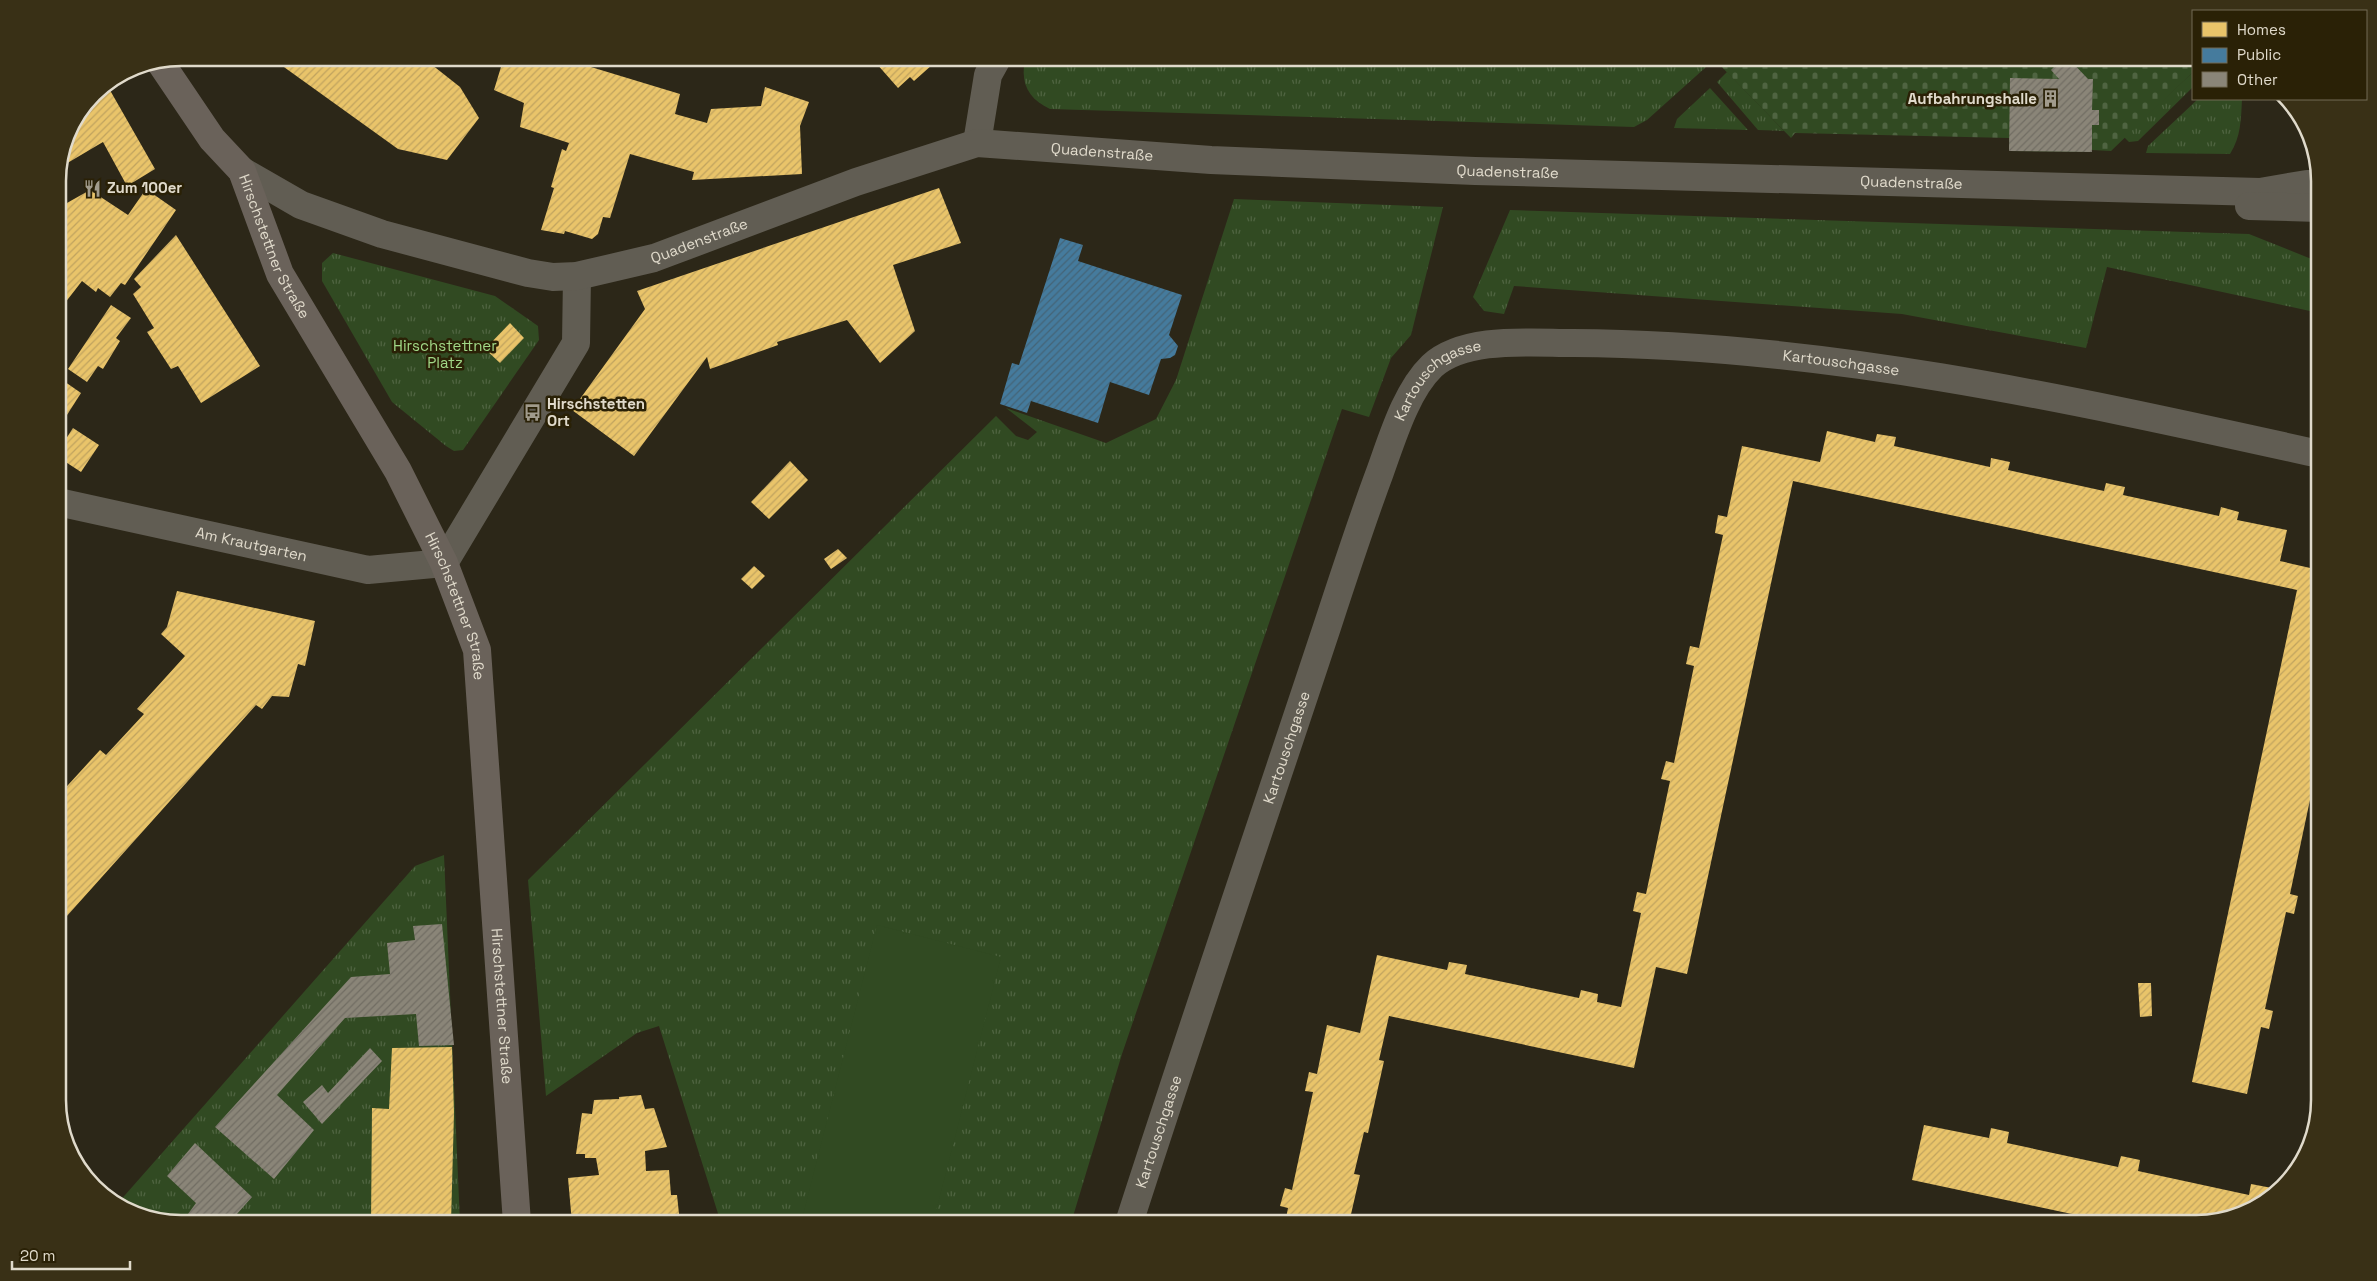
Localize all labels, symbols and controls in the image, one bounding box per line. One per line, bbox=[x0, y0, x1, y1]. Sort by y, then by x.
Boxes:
legend bbox=[2192, 10, 2367, 100]
text: Homes bbox=[2237, 20, 2286, 39]
text: Public bbox=[2237, 45, 2281, 64]
text: Other bbox=[2237, 70, 2278, 89]
place label: Aufbahrungshalle bbox=[1908, 89, 2037, 108]
building icon: Aufbahrungshalle bbox=[2041, 89, 2061, 109]
street label: Quadenstraße bbox=[1050, 138, 1154, 165]
street label: Quadenstraße bbox=[1456, 160, 1559, 182]
street label: Hirschstettner Straße bbox=[235, 171, 315, 322]
street label: Quadenstraße bbox=[1860, 171, 1963, 193]
restaurant icon: Zum 100er bbox=[83, 178, 103, 198]
place label: Zum 100er bbox=[107, 178, 182, 197]
street label: Quadenstraße bbox=[648, 214, 750, 267]
street label: Kartouschgasse bbox=[1390, 335, 1483, 424]
park label: Hirschstettner Platz bbox=[393, 336, 497, 372]
street label: Kartouschgasse bbox=[1782, 345, 1901, 380]
place label: Hirschstetten Ort bbox=[547, 394, 645, 430]
bus stop icon: Hirschstetten Ort bbox=[523, 403, 543, 423]
street label: Am Krautgarten bbox=[194, 522, 309, 565]
street label: Hirschstettner Straße bbox=[421, 529, 489, 681]
street label: Kartouschgasse bbox=[1259, 689, 1314, 806]
street label: Hirschstettner Straße bbox=[487, 927, 517, 1085]
street label: Kartouschgasse bbox=[1131, 1073, 1186, 1190]
scale bar bbox=[12, 1238, 130, 1270]
text: 20 m bbox=[20, 1246, 55, 1265]

